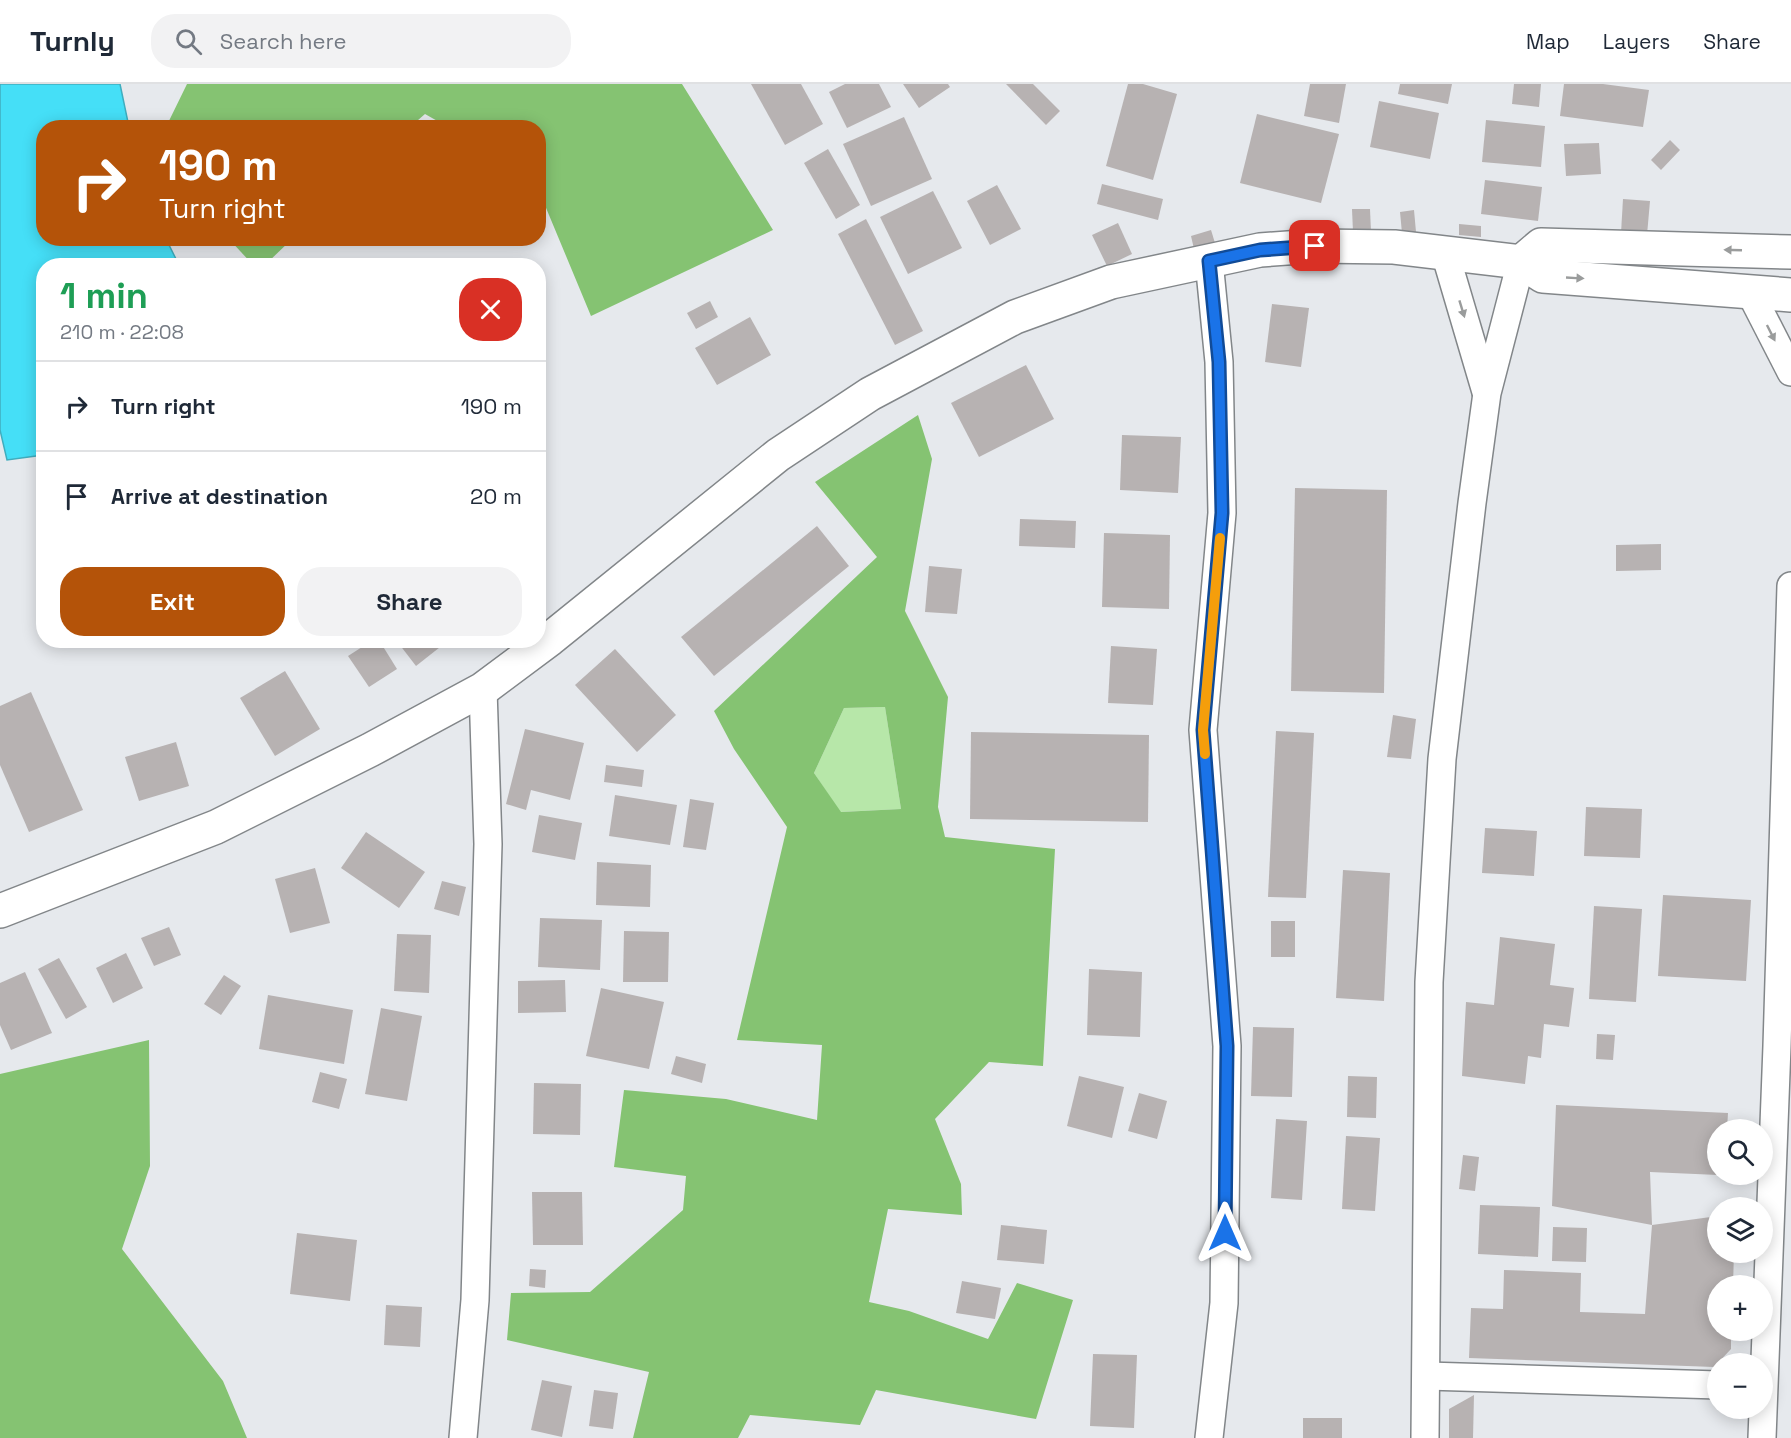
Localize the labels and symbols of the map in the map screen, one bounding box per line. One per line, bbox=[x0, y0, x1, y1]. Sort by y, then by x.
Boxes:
pin bbox=[1289, 220, 1340, 271]
one-way arrow bbox=[1723, 246, 1742, 255]
one-way arrow bbox=[1566, 273, 1585, 283]
one-way arrow bbox=[1458, 300, 1467, 318]
one-way arrow bbox=[1766, 325, 1776, 342]
position arrow bbox=[1193, 1201, 1257, 1265]

